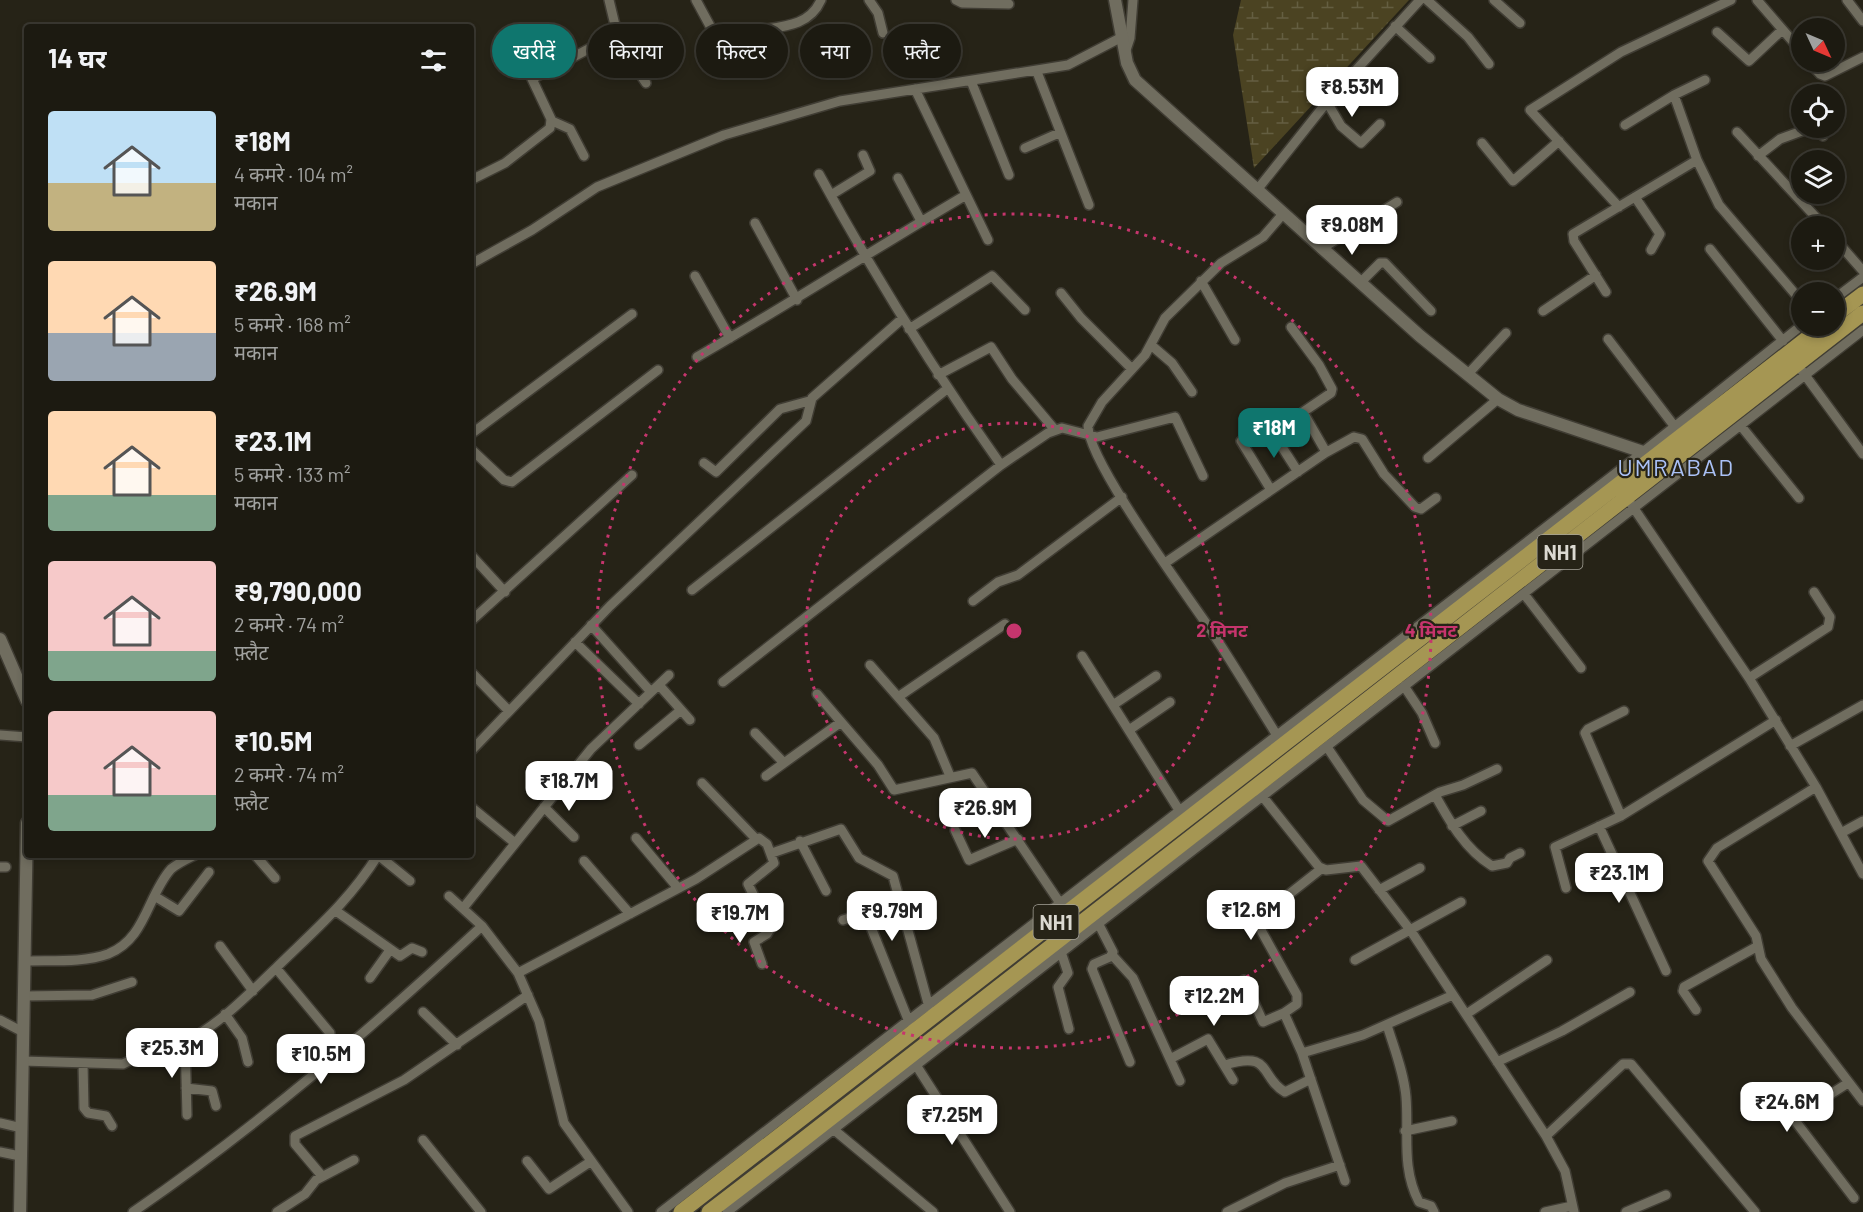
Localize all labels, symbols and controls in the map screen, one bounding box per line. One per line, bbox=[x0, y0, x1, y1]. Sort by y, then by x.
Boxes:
north arrow bbox=[1791, 18, 1845, 72]
map controls bbox=[1791, 18, 1845, 336]
chip: खरीदें bbox=[492, 24, 576, 78]
chip: किराया bbox=[588, 24, 684, 78]
chip: फ़िल्टर bbox=[696, 24, 788, 78]
chip: नया bbox=[800, 24, 871, 78]
chip: फ़्लैट bbox=[883, 24, 961, 78]
text: 14 घर bbox=[48, 42, 106, 73]
icon: filters bbox=[417, 44, 450, 77]
pin: ₹8.53M bbox=[1303, 67, 1401, 118]
text: ₹8.53M bbox=[1320, 74, 1384, 98]
button: locate bbox=[1791, 84, 1845, 138]
text: ₹18M bbox=[234, 125, 291, 156]
icon: home bbox=[96, 135, 168, 207]
button: layers bbox=[1791, 150, 1845, 204]
text: 4 कमरे · 104 m² bbox=[234, 162, 353, 186]
text: मकान bbox=[234, 190, 278, 214]
pin: ₹9.08M bbox=[1303, 205, 1401, 256]
text: ₹9.08M bbox=[1320, 212, 1384, 236]
button: + bbox=[1791, 216, 1845, 270]
text: ₹26.9M bbox=[234, 275, 317, 306]
button: − bbox=[1791, 282, 1845, 336]
icon: home bbox=[96, 285, 168, 357]
text: 5 कमरे · 168 m² bbox=[234, 312, 351, 336]
text: मकान bbox=[234, 340, 278, 364]
pin: ₹18M bbox=[1238, 408, 1310, 459]
text: ₹18M bbox=[1252, 415, 1296, 439]
text: ₹23.1M bbox=[234, 425, 312, 456]
icon: home bbox=[96, 435, 168, 507]
district label: UMRABAD bbox=[1617, 452, 1735, 481]
text: 5 कमरे · 133 m² bbox=[234, 462, 351, 486]
text: मकान bbox=[234, 490, 278, 514]
road number: NH1 bbox=[1538, 535, 1582, 569]
text: ₹9,790,000 bbox=[234, 575, 362, 606]
icon: home bbox=[96, 585, 168, 657]
text: 2 कमरे · 74 m² bbox=[234, 612, 344, 636]
text: 2 मिनट bbox=[1196, 619, 1248, 641]
text: 4 मिनट bbox=[1405, 619, 1457, 641]
centre of rings bbox=[1004, 621, 1024, 641]
text: फ़्लैट bbox=[234, 640, 269, 664]
text: ₹10.5M bbox=[234, 725, 313, 756]
icon: home bbox=[96, 735, 168, 807]
pin: ₹18.7M bbox=[520, 761, 618, 812]
text: 2 कमरे · 74 m² bbox=[234, 762, 344, 786]
text: ₹18.7M bbox=[540, 768, 598, 792]
pin: ₹26.9M bbox=[936, 788, 1034, 839]
text: फ़्लैट bbox=[234, 790, 269, 814]
text: ₹26.9M bbox=[953, 795, 1017, 819]
pin: ₹23.1M bbox=[1570, 853, 1668, 904]
text: ₹23.1M bbox=[1589, 860, 1649, 884]
pin: ₹12.6M bbox=[1202, 890, 1300, 941]
pin: ₹9.79M bbox=[843, 891, 941, 942]
pin: ₹19.7M bbox=[691, 893, 789, 944]
text: ₹12.6M bbox=[1221, 897, 1281, 921]
text: ₹9.79M bbox=[861, 898, 923, 922]
text: ₹19.7M bbox=[711, 900, 769, 924]
road number: NH1 bbox=[1034, 905, 1078, 939]
pin: ₹12.2M bbox=[1165, 976, 1263, 1027]
text: ₹12.2M bbox=[1184, 983, 1244, 1007]
pin: ₹25.3M bbox=[123, 1028, 221, 1079]
pin: ₹10.5M bbox=[272, 1034, 370, 1085]
text: ₹25.3M bbox=[140, 1035, 204, 1059]
text: ₹10.5M bbox=[291, 1041, 351, 1065]
pin: ₹24.6M bbox=[1738, 1082, 1836, 1133]
text: ₹24.6M bbox=[1754, 1089, 1820, 1113]
pin: ₹7.25M bbox=[903, 1095, 1001, 1146]
text: ₹7.25M bbox=[921, 1102, 983, 1126]

